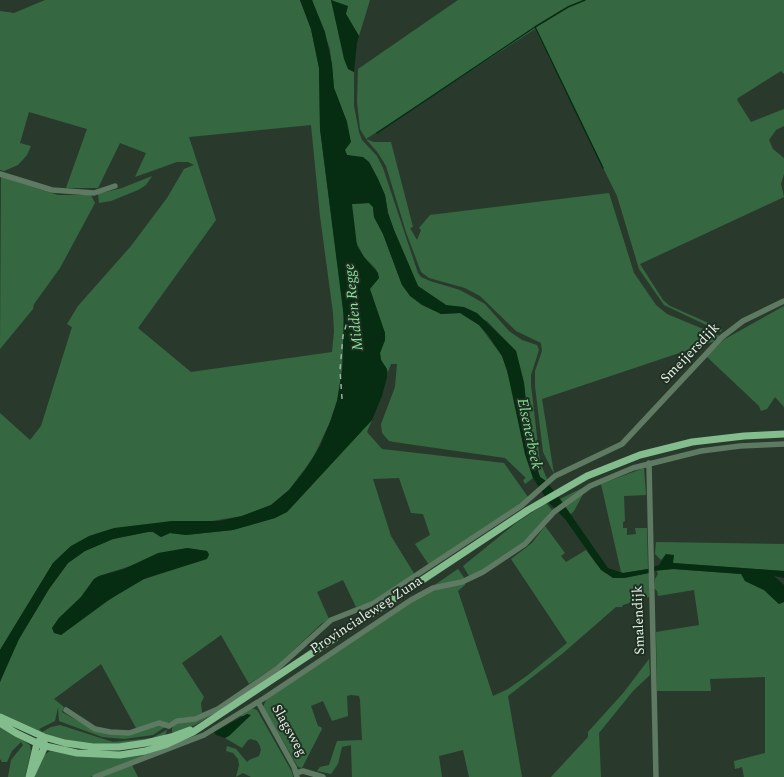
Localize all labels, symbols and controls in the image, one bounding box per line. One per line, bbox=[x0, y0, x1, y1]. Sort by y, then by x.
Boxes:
water label: Midden Regge bbox=[341, 263, 369, 351]
street label: Smeijersdijk bbox=[658, 320, 724, 388]
water label: Elsenerbeek bbox=[512, 397, 544, 471]
street label: Provincialeweg Zuna bbox=[308, 573, 426, 659]
street label: Smalendijk bbox=[630, 585, 650, 655]
street label: Slagsweg bbox=[267, 702, 309, 760]

